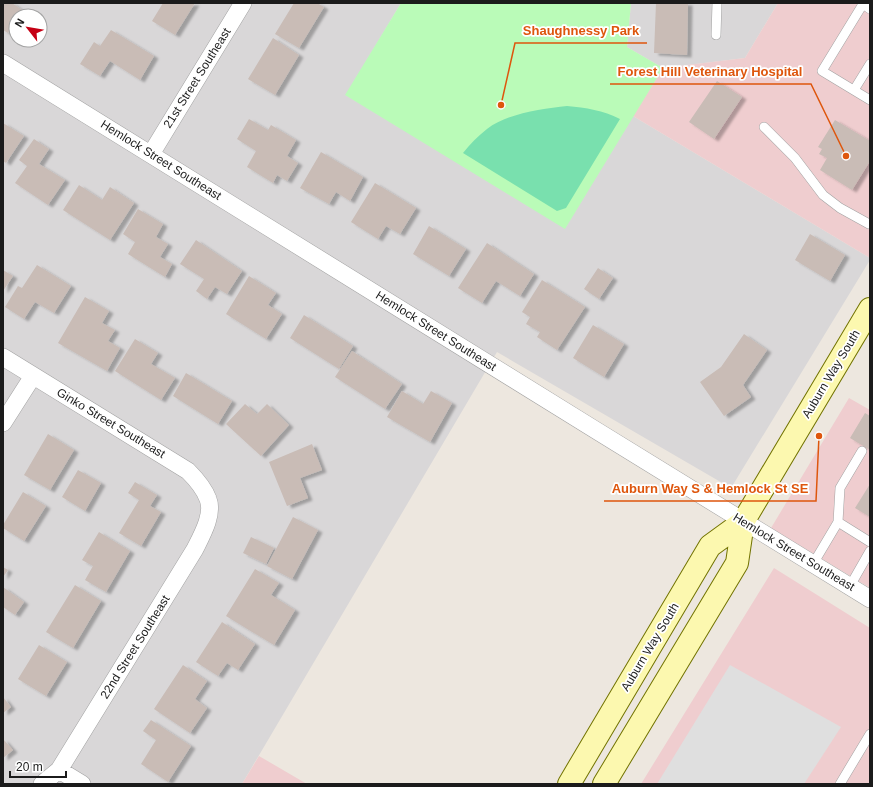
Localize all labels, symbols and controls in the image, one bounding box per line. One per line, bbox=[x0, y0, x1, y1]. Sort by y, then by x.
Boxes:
north arrow bbox=[8, 8, 48, 48]
text: N bbox=[12, 16, 27, 29]
callout: Shaughnessy Park bbox=[515, 18, 647, 43]
text: Shaughnessy Park bbox=[523, 23, 640, 38]
street label: 21st Street Southeast bbox=[160, 25, 234, 131]
callout: Forest Hill Veterinary Hospital bbox=[610, 59, 811, 84]
text: Forest Hill Veterinary Hospital bbox=[618, 64, 802, 79]
street label: Hemlock Street Southeast bbox=[98, 117, 224, 203]
street label: Hemlock Street Southeast bbox=[373, 288, 499, 374]
street label: Auburn Way South bbox=[799, 327, 863, 421]
street label: Ginko Street Southeast bbox=[54, 385, 168, 461]
callout: Auburn Way S & Hemlock St SE bbox=[604, 476, 816, 501]
text: Auburn Way S & Hemlock St SE bbox=[612, 481, 809, 496]
street label: Hemlock Street Southeast bbox=[731, 510, 858, 594]
street label: 22nd Street Southeast bbox=[97, 592, 173, 701]
street label: Auburn Way South bbox=[618, 600, 682, 694]
scale bar bbox=[10, 753, 66, 779]
text: 20 m bbox=[16, 760, 43, 774]

